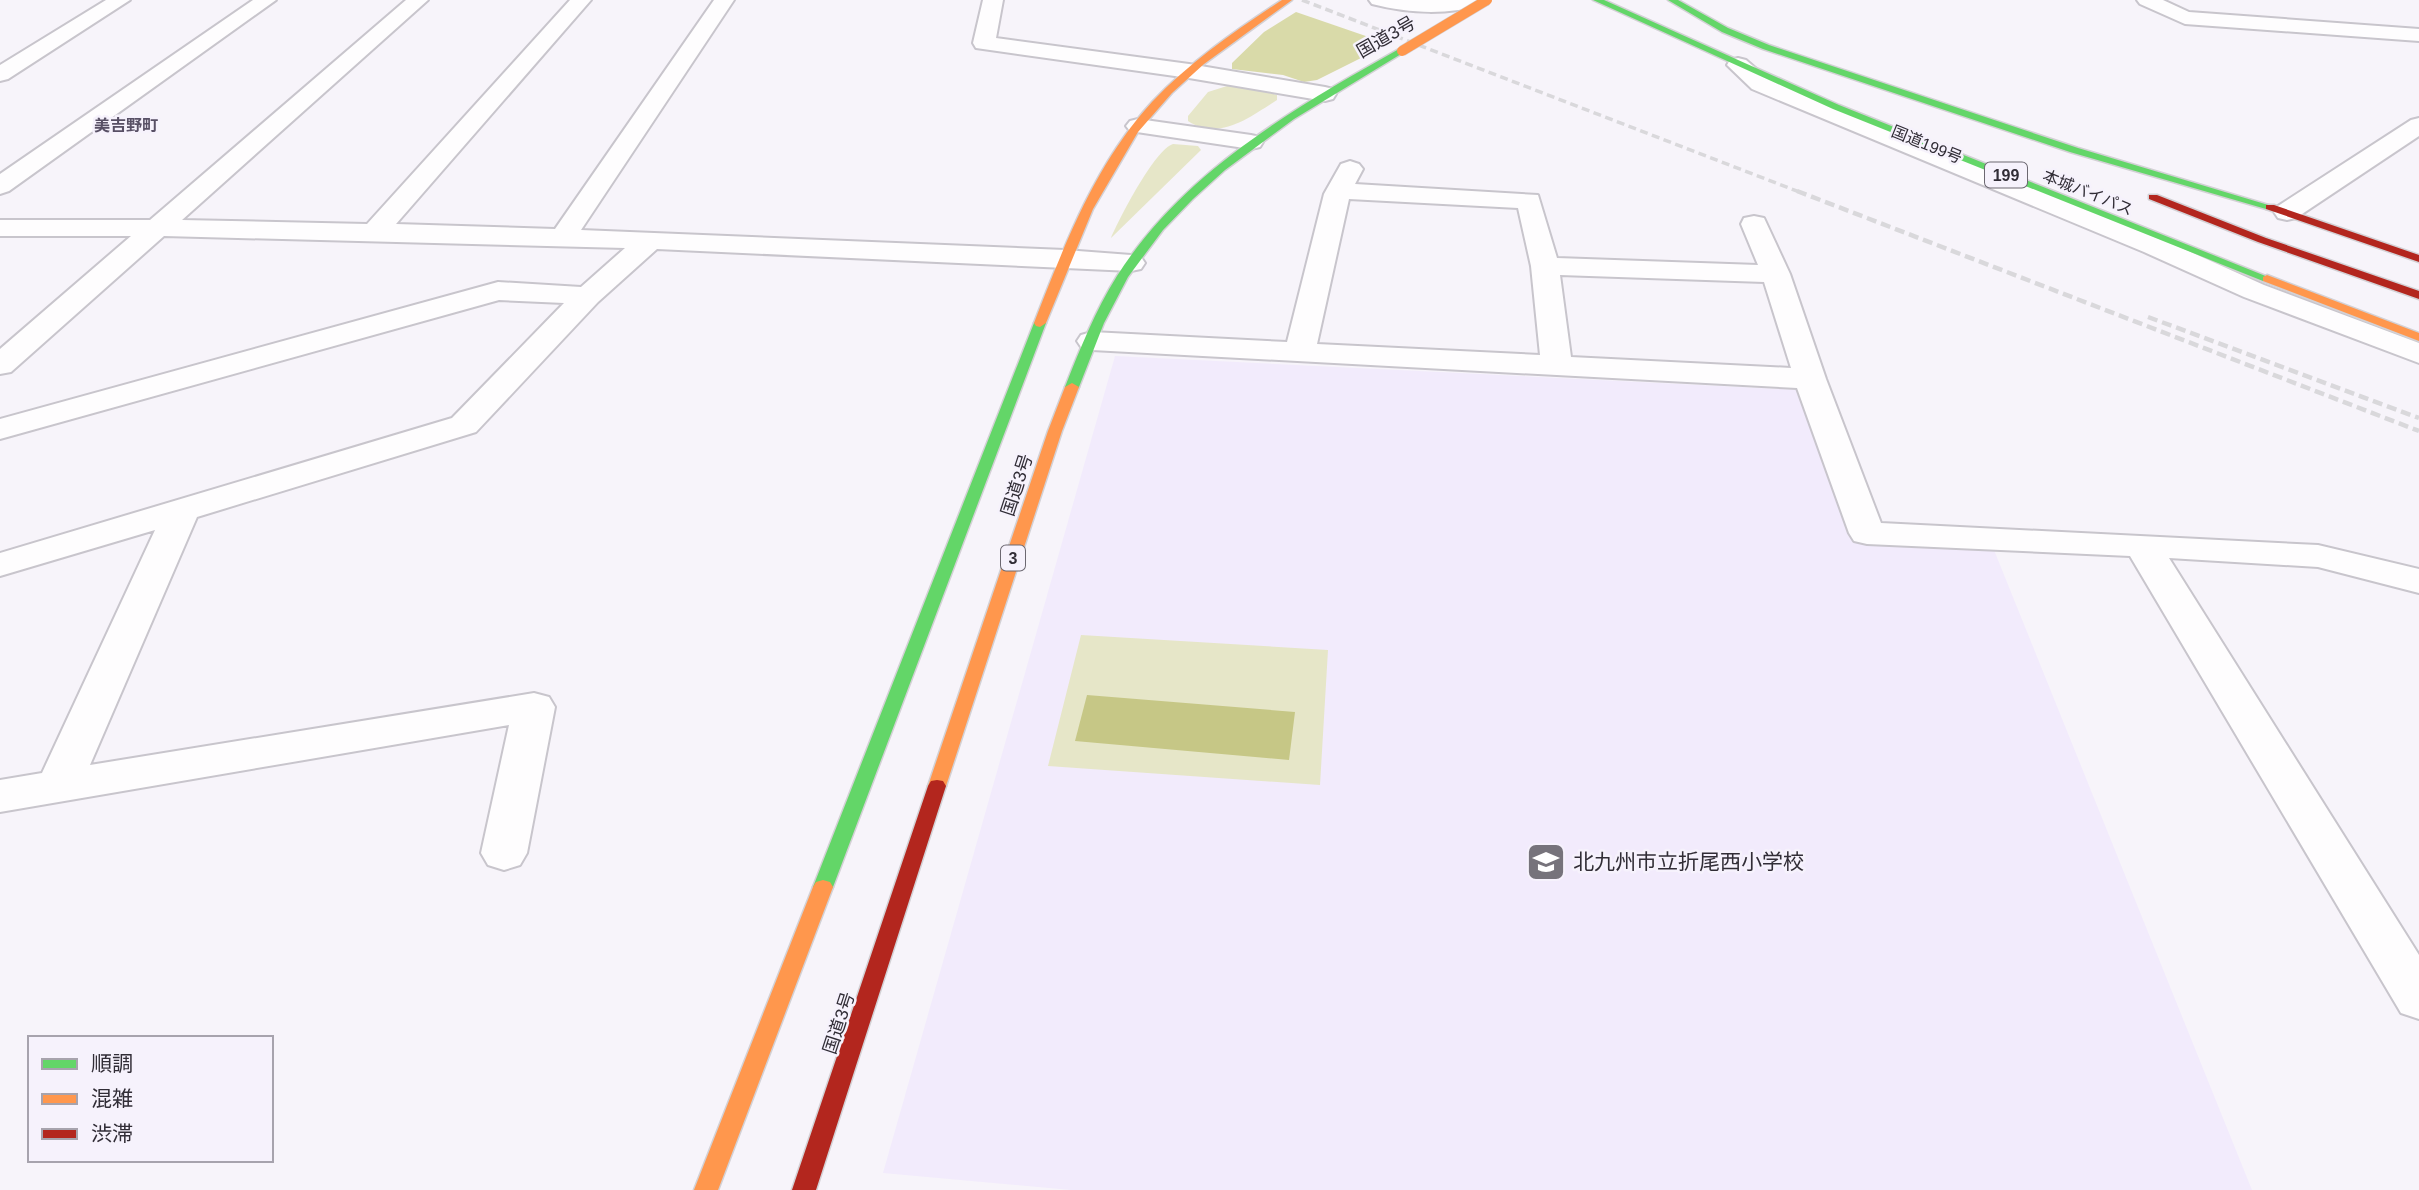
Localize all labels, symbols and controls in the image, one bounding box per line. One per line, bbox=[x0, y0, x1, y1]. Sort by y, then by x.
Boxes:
street label: 国道3号 bbox=[1353, 12, 1419, 62]
district label: 美吉野町 bbox=[94, 117, 158, 134]
street label: 国道199号 bbox=[1889, 123, 1965, 166]
road number: 199 bbox=[1985, 162, 2027, 188]
street label: 本城バイパス bbox=[2040, 167, 2135, 218]
street label: 国道3号 bbox=[998, 451, 1036, 519]
road number: 3 bbox=[1001, 545, 1025, 570]
school or university icon: 北九州市立折尾西小学校 bbox=[1525, 841, 1567, 883]
place label: 北九州市立折尾西小学校 bbox=[1573, 850, 1804, 873]
street label: 国道3号 bbox=[820, 989, 858, 1057]
legend bbox=[28, 1036, 273, 1162]
text: 順調 bbox=[91, 1052, 133, 1075]
text: 混雑 bbox=[91, 1087, 133, 1110]
text: 渋滞 bbox=[91, 1122, 133, 1145]

